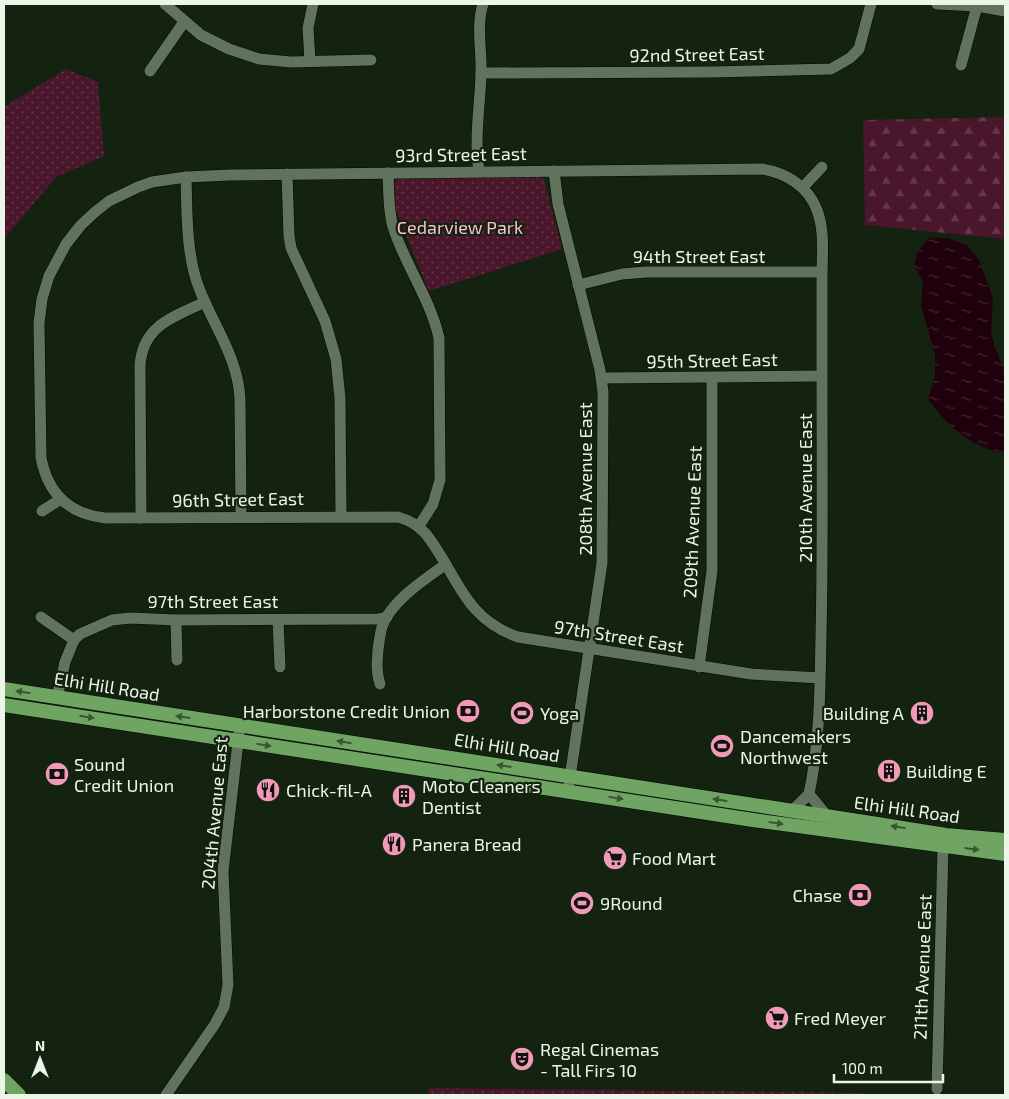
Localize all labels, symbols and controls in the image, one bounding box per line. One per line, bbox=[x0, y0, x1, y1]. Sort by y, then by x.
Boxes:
street label: 92nd Street East bbox=[629, 42, 765, 66]
street label: 93rd Street East bbox=[395, 142, 527, 166]
park label: Cedarview Park bbox=[397, 216, 523, 238]
street label: 94th Street East bbox=[633, 245, 765, 267]
street label: 95th Street East bbox=[646, 348, 778, 372]
street label: 208th Avenue East bbox=[574, 402, 596, 556]
street label: 210th Avenue East bbox=[794, 413, 816, 563]
street label: 209th Avenue East bbox=[678, 445, 706, 599]
street label: 96th Street East bbox=[172, 487, 304, 511]
street label: 97th Street East bbox=[148, 590, 279, 612]
street label: 97th Street East bbox=[553, 615, 685, 657]
street label: Elhi Hill Road bbox=[53, 667, 161, 705]
one-way arrow bbox=[14, 688, 30, 696]
bank icon: Harborstone Credit Union bbox=[455, 698, 481, 724]
place label: Harborstone Credit Union bbox=[243, 700, 450, 722]
sports icon: Yoga bbox=[509, 700, 535, 726]
building icon: Building A bbox=[909, 700, 935, 726]
place label: Yoga bbox=[540, 702, 579, 724]
place label: Building A bbox=[823, 702, 905, 724]
one-way arrow bbox=[79, 713, 95, 721]
one-way arrow bbox=[175, 713, 191, 721]
place label: Dancemakers Northwest bbox=[740, 725, 851, 768]
street label: Elhi Hill Road bbox=[453, 728, 561, 766]
sports icon: Dancemakers Northwest bbox=[709, 733, 735, 759]
street label: 204th Avenue East bbox=[196, 736, 232, 890]
one-way arrow bbox=[335, 738, 351, 746]
one-way arrow bbox=[257, 741, 273, 749]
place label: Sound Credit Union bbox=[74, 753, 174, 796]
building icon: Building E bbox=[876, 758, 902, 784]
place label: Building E bbox=[906, 760, 987, 782]
bank icon: Sound Credit Union bbox=[44, 761, 70, 787]
one-way arrow bbox=[496, 762, 512, 770]
place label: Moto Cleaners Dentist bbox=[422, 775, 541, 818]
restaurant icon: Chick-fil-A bbox=[255, 777, 281, 803]
place label: Chick-fil-A bbox=[286, 779, 373, 801]
building icon: Moto Cleaners Dentist bbox=[391, 783, 417, 809]
street label: Elhi Hill Road bbox=[853, 791, 961, 827]
one-way arrow bbox=[608, 795, 624, 803]
one-way arrow bbox=[712, 795, 728, 803]
one-way arrow bbox=[768, 819, 784, 827]
one-way arrow bbox=[890, 823, 906, 831]
restaurant icon: Panera Bread bbox=[381, 831, 407, 857]
place label: Panera Bread bbox=[412, 833, 522, 855]
supermarket icon: Food Mart bbox=[602, 845, 628, 871]
one-way arrow bbox=[964, 845, 980, 853]
place label: Food Mart bbox=[632, 847, 716, 869]
bank icon: Chase bbox=[847, 882, 873, 908]
place label: Chase bbox=[793, 884, 842, 906]
sports icon: 9Round bbox=[569, 890, 595, 916]
place label: 9Round bbox=[600, 892, 663, 914]
street label: 211th Avenue East bbox=[908, 894, 936, 1040]
supermarket icon: Fred Meyer bbox=[764, 1005, 790, 1031]
place label: Fred Meyer bbox=[794, 1007, 886, 1029]
north arrow bbox=[15, 1034, 65, 1084]
text: N bbox=[35, 1037, 45, 1054]
place label: Regal Cinemas - Tall Firs 10 bbox=[540, 1038, 659, 1081]
theatre icon: Regal Cinemas - Tall Firs 10 bbox=[509, 1046, 535, 1072]
scale bar bbox=[834, 1052, 943, 1084]
text: 100 m bbox=[842, 1059, 883, 1077]

